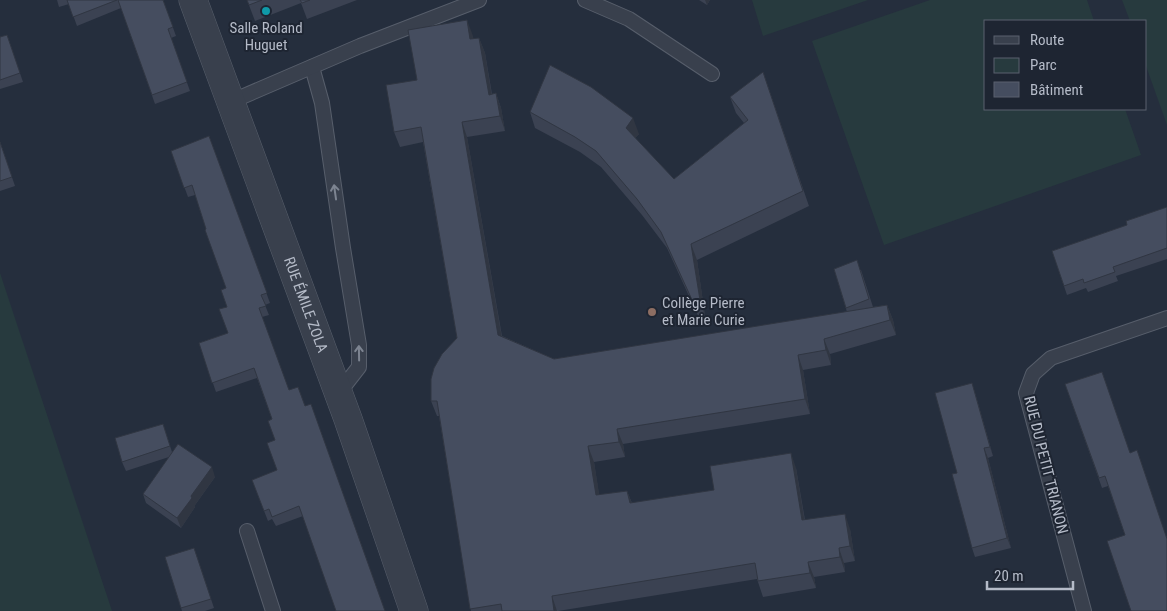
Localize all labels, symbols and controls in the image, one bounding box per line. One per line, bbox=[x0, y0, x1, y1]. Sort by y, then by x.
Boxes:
marker: Salle Roland Huguet bbox=[260, 5, 272, 17]
place label: Salle Roland Huguet bbox=[229, 19, 303, 54]
legend bbox=[984, 20, 1147, 110]
text: Route bbox=[1030, 31, 1064, 49]
text: Parc bbox=[1030, 56, 1057, 74]
text: Bâtiment bbox=[1030, 81, 1083, 99]
one-way arrow bbox=[329, 184, 339, 200]
street label: RUE ÉMILE ZOLA bbox=[280, 255, 332, 355]
place label: Collège Pierre et Marie Curie bbox=[662, 294, 745, 329]
marker: Collège Pierre et Marie Curie bbox=[646, 306, 658, 318]
one-way arrow bbox=[354, 345, 364, 361]
street label: RUE DU PETIT TRIANON bbox=[1020, 394, 1072, 536]
scale bar bbox=[987, 558, 1073, 590]
text: 20 m bbox=[994, 567, 1024, 585]

